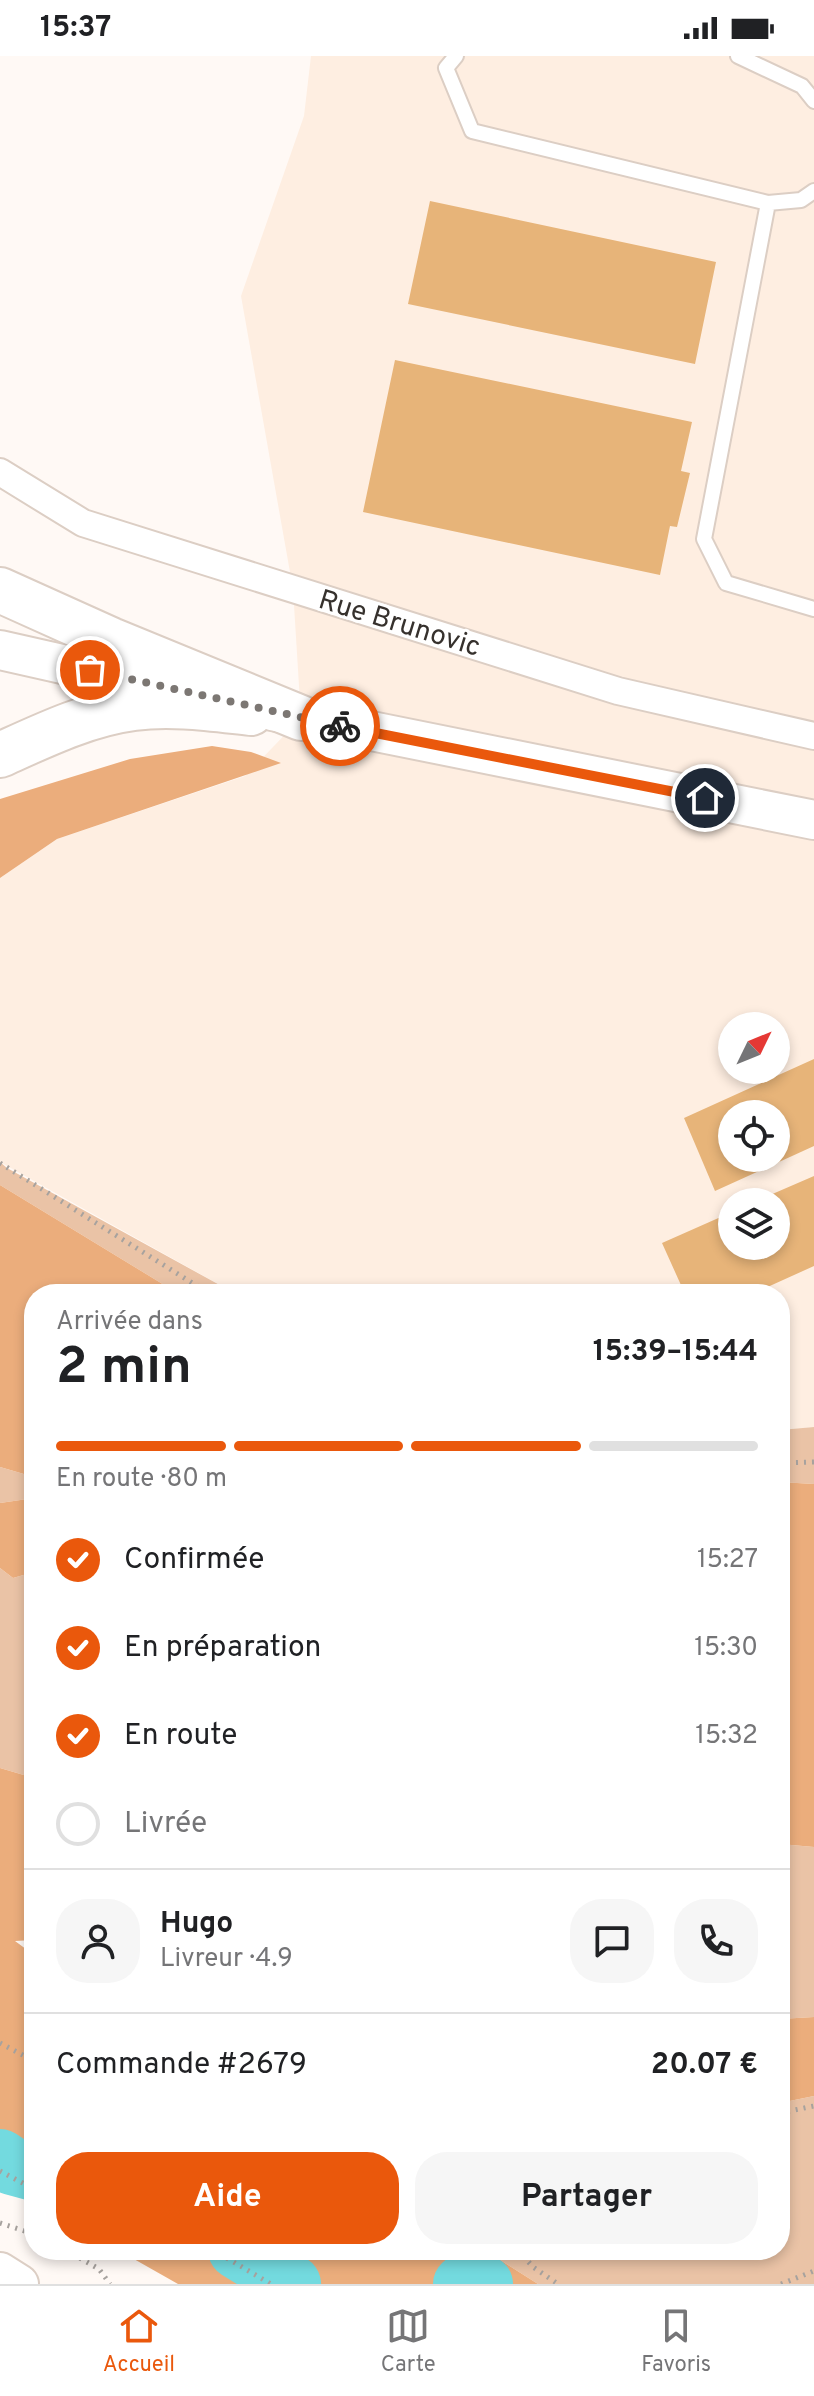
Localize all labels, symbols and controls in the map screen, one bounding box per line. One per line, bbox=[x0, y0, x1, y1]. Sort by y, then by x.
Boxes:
text: 15:37 bbox=[40, 10, 111, 47]
street label: Rue Brunovic bbox=[314, 583, 485, 667]
pin bbox=[56, 636, 124, 704]
icon: bag bbox=[68, 648, 112, 692]
courier bbox=[300, 686, 380, 766]
icon: bike bbox=[318, 704, 362, 748]
pin bbox=[671, 764, 739, 832]
icon: home bbox=[683, 776, 727, 820]
north arrow bbox=[718, 1012, 790, 1084]
map controls bbox=[718, 1012, 790, 1260]
button: locate bbox=[718, 1100, 790, 1172]
button: layers bbox=[718, 1188, 790, 1260]
text: Arrivée dans bbox=[56, 1306, 203, 1339]
text: 15:39–15:44 bbox=[593, 1334, 758, 1371]
text: 2 min bbox=[56, 1336, 192, 1402]
text: En route · 80 m bbox=[56, 1463, 227, 1496]
icon: check bbox=[56, 1538, 100, 1582]
text: Confirmée bbox=[124, 1542, 264, 1579]
text: 15:27 bbox=[697, 1544, 758, 1577]
icon: check bbox=[56, 1626, 100, 1670]
text: En préparation bbox=[124, 1630, 321, 1667]
text: 15:30 bbox=[694, 1632, 758, 1665]
icon: check bbox=[56, 1714, 100, 1758]
text: En route bbox=[124, 1718, 238, 1755]
text: 15:32 bbox=[695, 1720, 758, 1753]
text: Livrée bbox=[124, 1806, 207, 1843]
button: person bbox=[56, 1899, 140, 1983]
button: chat bbox=[570, 1899, 654, 1983]
button: phone bbox=[674, 1899, 758, 1983]
text: Hugo bbox=[160, 1906, 233, 1943]
text: Livreur · 4.9 bbox=[160, 1943, 293, 1976]
text: Commande #2679 bbox=[56, 2047, 307, 2084]
text: 20.07 € bbox=[651, 2047, 758, 2084]
button: Aide bbox=[56, 2152, 399, 2244]
button: Partager bbox=[415, 2152, 758, 2244]
tab: Accueil bbox=[103, 2304, 175, 2379]
tab: Carte bbox=[381, 2304, 436, 2379]
tab: Favoris bbox=[641, 2304, 711, 2379]

